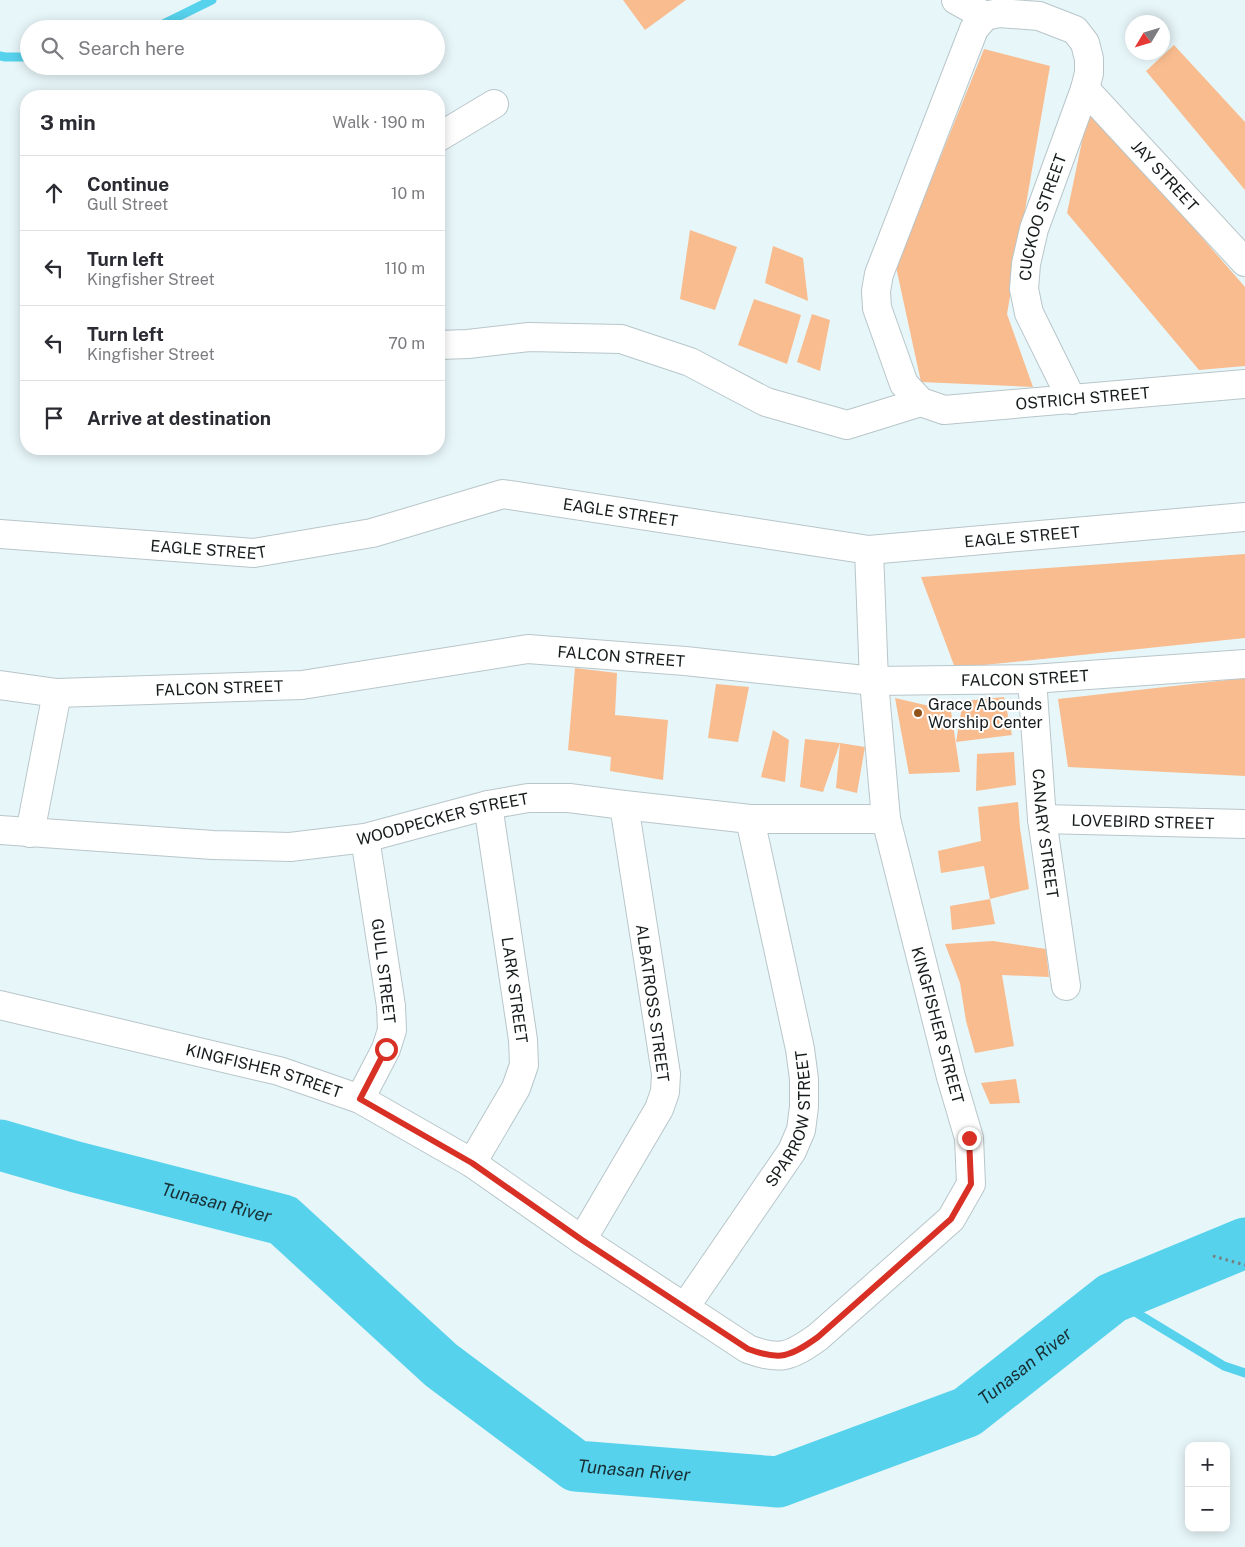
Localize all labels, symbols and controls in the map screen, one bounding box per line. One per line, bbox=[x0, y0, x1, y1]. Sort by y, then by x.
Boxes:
north arrow bbox=[1125, 15, 1170, 60]
search box bbox=[20, 20, 445, 75]
icon: search bbox=[38, 34, 66, 62]
text: Search here bbox=[78, 37, 185, 59]
text: 3 min bbox=[40, 110, 96, 135]
text: Walk · 190 m bbox=[333, 113, 425, 132]
street label: JAY STREET bbox=[1127, 137, 1203, 216]
street label: CUCKOO STREET bbox=[1016, 151, 1071, 281]
text: Continue bbox=[87, 173, 169, 195]
icon: ahead bbox=[40, 179, 68, 207]
text: 10 m bbox=[391, 184, 425, 203]
text: Gull Street bbox=[87, 195, 168, 214]
text: Turn left bbox=[87, 248, 164, 270]
icon: left bbox=[40, 254, 68, 282]
text: 110 m bbox=[384, 259, 425, 278]
text: Kingfisher Street bbox=[87, 270, 215, 289]
text: Turn left bbox=[87, 323, 164, 345]
icon: left bbox=[40, 329, 68, 357]
text: 70 m bbox=[388, 334, 425, 353]
text: Kingfisher Street bbox=[87, 345, 215, 364]
street label: OSTRICH STREET bbox=[1015, 383, 1151, 414]
icon: arrive bbox=[40, 404, 68, 432]
text: Arrive at destination bbox=[87, 407, 271, 429]
street label: EAGLE STREET bbox=[562, 494, 680, 531]
street label: EAGLE STREET bbox=[964, 522, 1081, 552]
street label: EAGLE STREET bbox=[150, 536, 268, 563]
street label: FALCON STREET bbox=[557, 642, 686, 671]
street label: FALCON STREET bbox=[961, 666, 1090, 690]
street label: FALCON STREET bbox=[155, 677, 284, 700]
place label: Grace Abounds Worship Center bbox=[928, 695, 1043, 732]
marker: Grace Abounds Worship Center bbox=[912, 707, 924, 719]
street label: CANARY STREET bbox=[1028, 768, 1062, 900]
street label: WOODPECKER STREET bbox=[355, 789, 531, 849]
street label: LOVEBIRD STREET bbox=[1071, 811, 1215, 833]
street label: GULL STREET bbox=[368, 917, 399, 1025]
street label: ALBATROSS STREET bbox=[632, 923, 673, 1084]
street label: LARK STREET bbox=[498, 936, 531, 1045]
street label: KINGFISHER STREET bbox=[907, 945, 968, 1106]
route start bbox=[375, 1038, 398, 1061]
street label: KINGFISHER STREET bbox=[184, 1040, 345, 1102]
street label: SPARROW STREET bbox=[761, 1049, 814, 1191]
route end bbox=[958, 1127, 981, 1150]
water label: Tunasan River bbox=[159, 1178, 274, 1227]
water label: Tunasan River bbox=[974, 1323, 1076, 1409]
map controls bbox=[1185, 1442, 1230, 1532]
button: + bbox=[1185, 1442, 1230, 1487]
water label: Tunasan River bbox=[577, 1455, 691, 1485]
button: − bbox=[1185, 1487, 1230, 1532]

